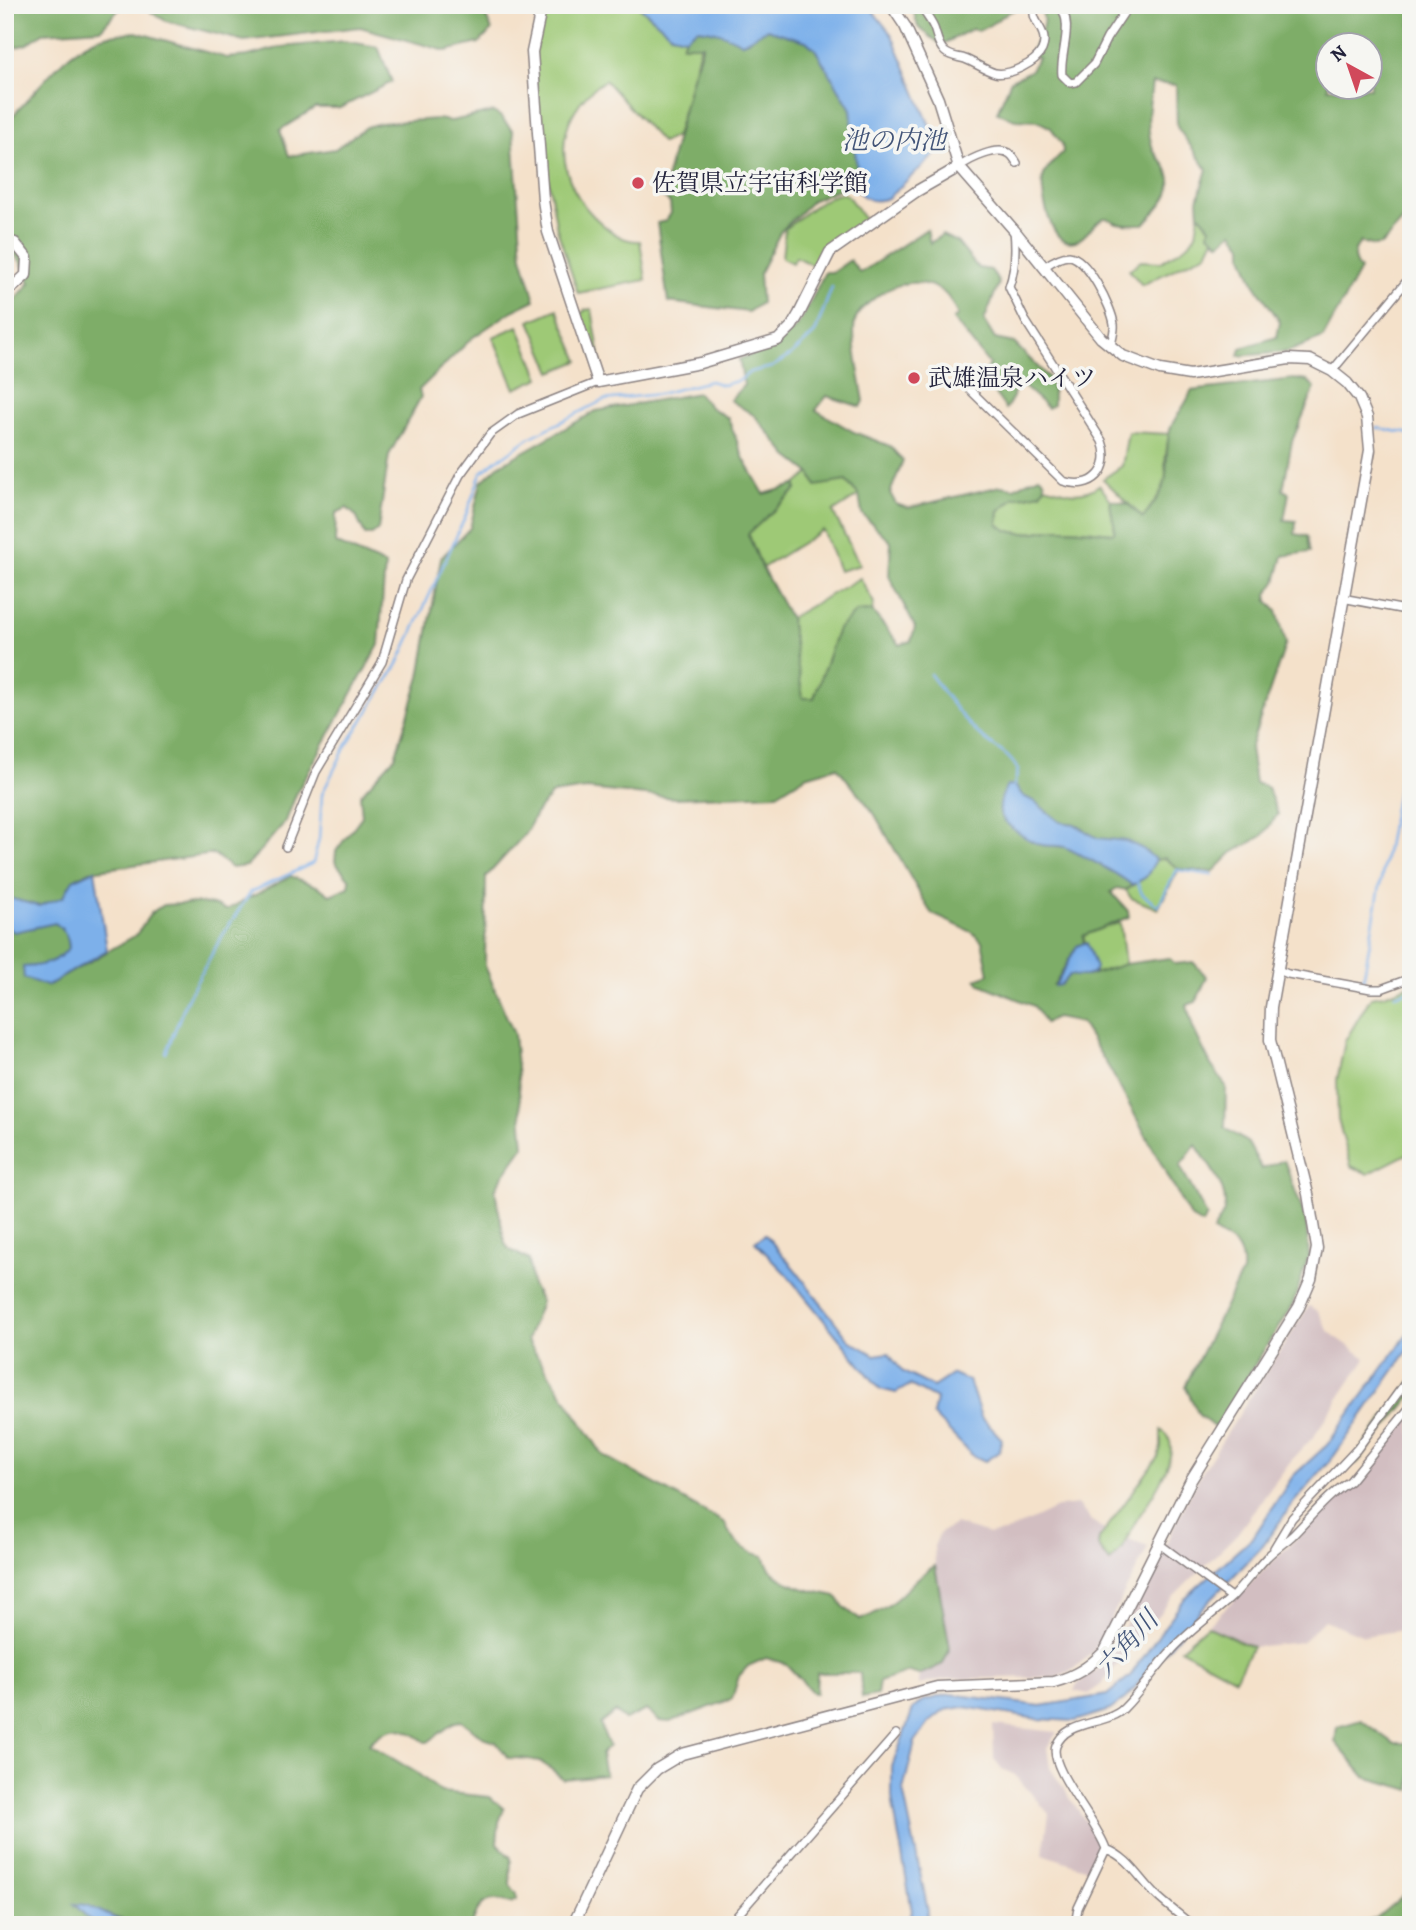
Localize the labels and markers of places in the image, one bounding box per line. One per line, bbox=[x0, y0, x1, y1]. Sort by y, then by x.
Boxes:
place label: 佐賀県立宇宙科学館 bbox=[652, 167, 868, 199]
marker: 佐賀県立宇宙科学館 bbox=[630, 175, 646, 191]
place label: 武雄温泉ハイツ bbox=[928, 362, 1096, 394]
marker: 武雄温泉ハイツ bbox=[906, 370, 922, 386]

